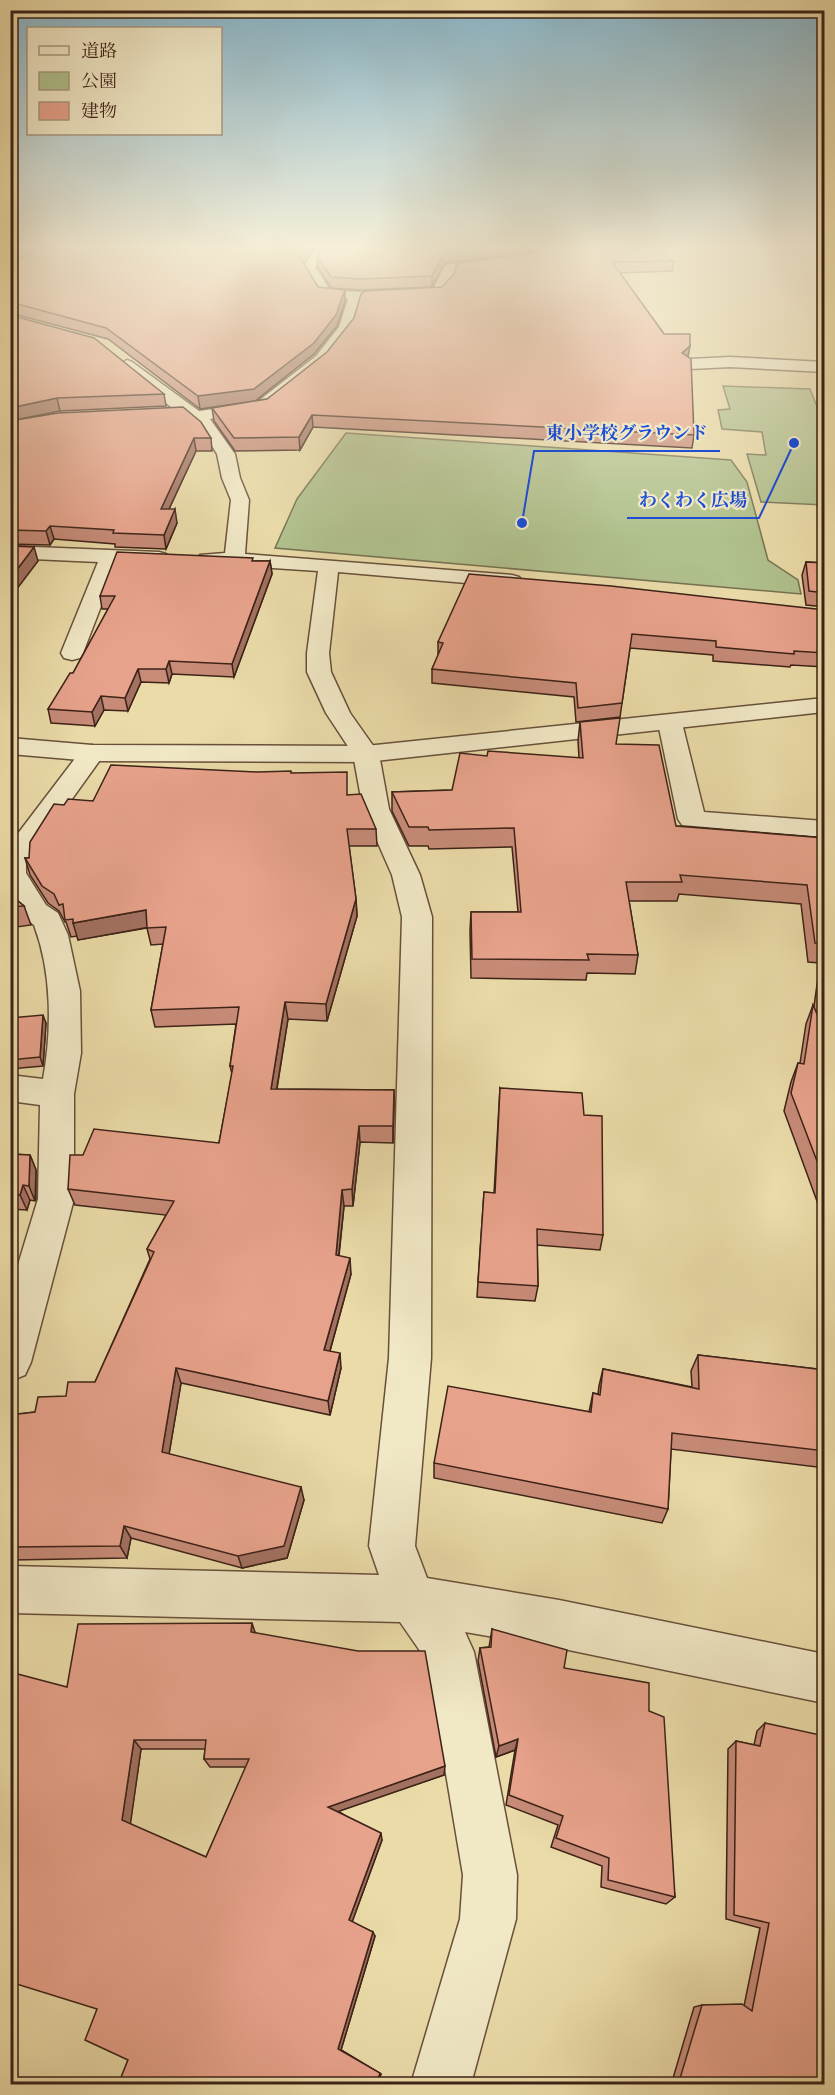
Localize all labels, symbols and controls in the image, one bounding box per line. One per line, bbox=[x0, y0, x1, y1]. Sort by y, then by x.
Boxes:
legend bbox=[27, 27, 222, 135]
text: 道路 bbox=[81, 39, 117, 63]
text: 公園 bbox=[81, 69, 117, 93]
text: 建物 bbox=[81, 99, 117, 123]
callout: 東小学校グラウンド bbox=[534, 415, 720, 451]
text: 東小学校グラウンド bbox=[546, 421, 708, 445]
callout: わくわく広場 bbox=[627, 482, 759, 518]
text: わくわく広場 bbox=[639, 488, 747, 512]

